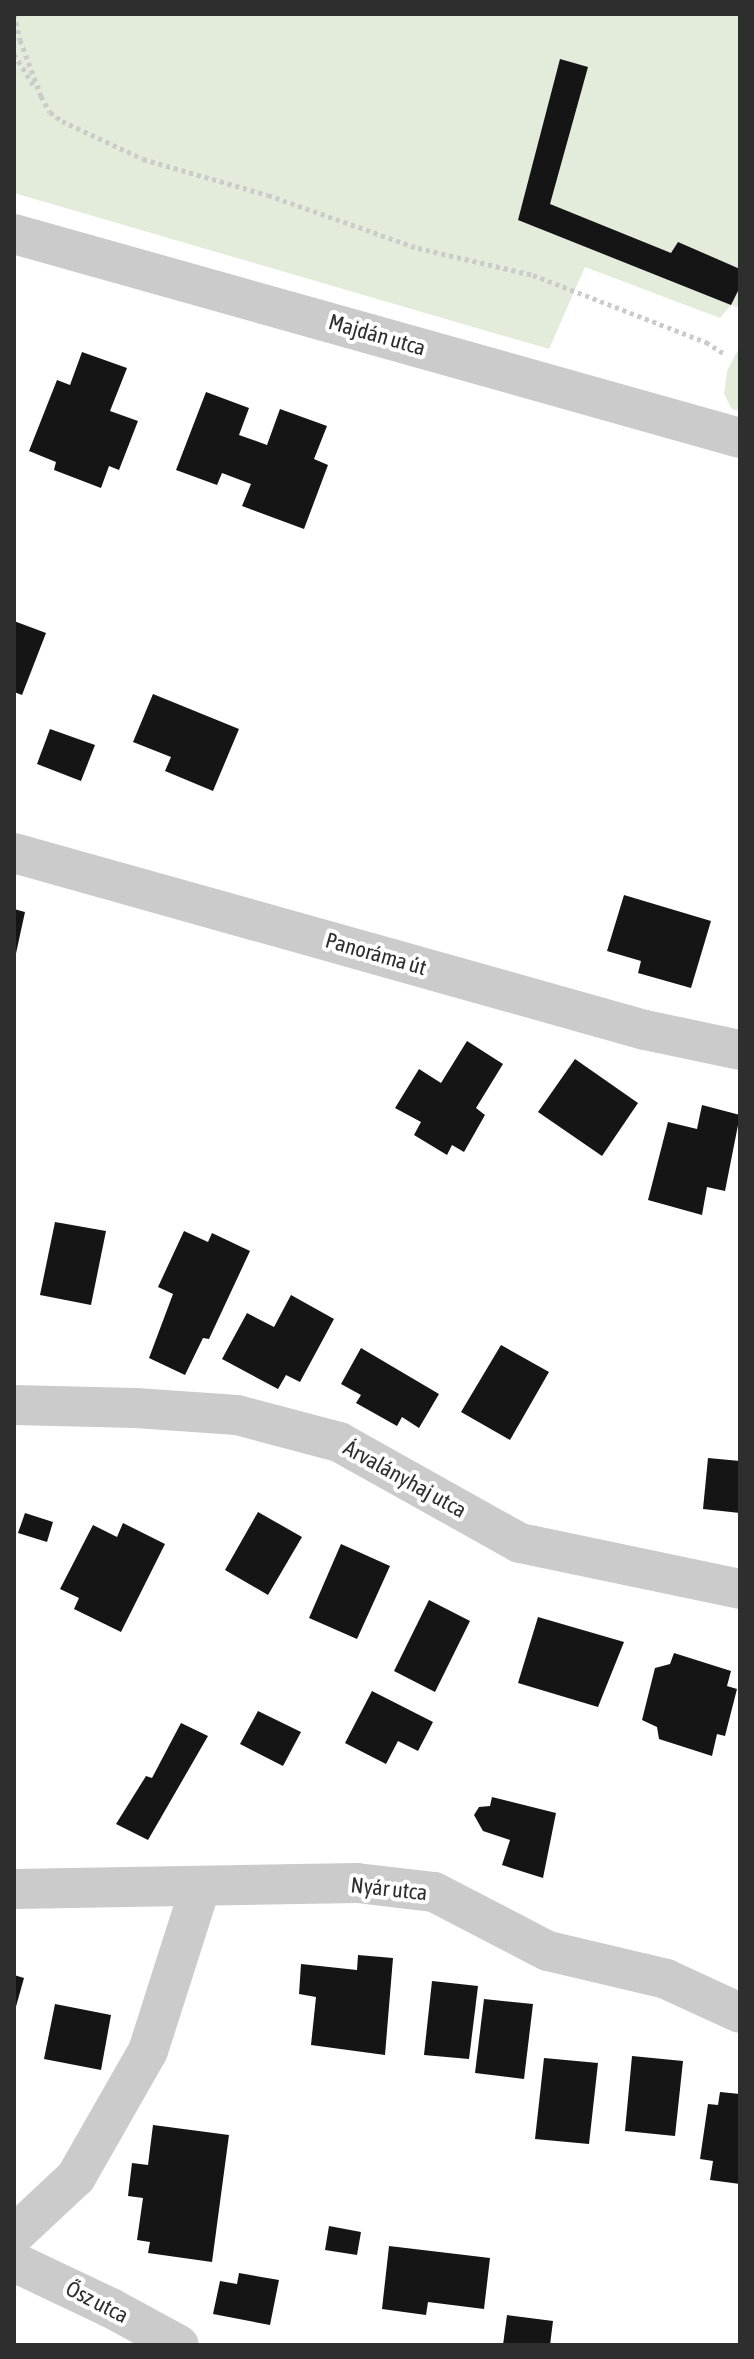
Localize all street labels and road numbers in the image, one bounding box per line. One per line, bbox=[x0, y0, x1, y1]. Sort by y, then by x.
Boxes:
street label: Majdán utca bbox=[326, 309, 428, 361]
street label: Panoráma út bbox=[322, 927, 430, 981]
street label: Árvalányhaj utca bbox=[339, 1434, 471, 1524]
street label: Nyár utca bbox=[349, 1872, 429, 1906]
street label: Ősz utca bbox=[61, 2275, 133, 2329]

